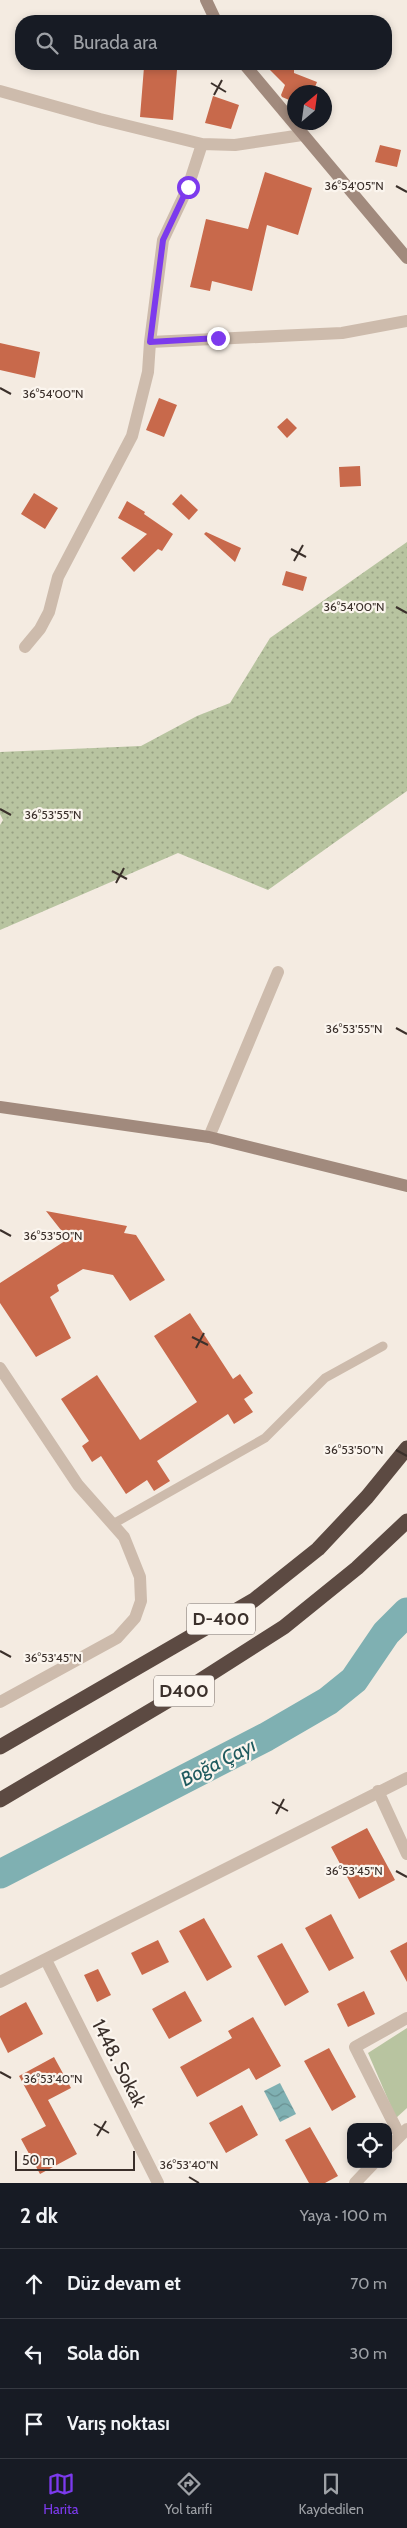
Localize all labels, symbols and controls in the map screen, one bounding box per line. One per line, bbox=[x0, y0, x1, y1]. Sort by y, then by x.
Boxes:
search box bbox=[15, 15, 392, 70]
icon: search bbox=[33, 29, 61, 57]
text: Burada ara bbox=[73, 31, 157, 54]
north arrow bbox=[287, 85, 332, 130]
route start bbox=[177, 176, 200, 199]
text: 36°54'05"N bbox=[324, 178, 384, 193]
route end bbox=[207, 327, 230, 350]
text: 36°54'00"N bbox=[22, 386, 84, 401]
text: 36°54'00"N bbox=[323, 599, 385, 614]
text: 36°53'55"N bbox=[24, 807, 82, 822]
text: 36°53'55"N bbox=[325, 1021, 383, 1036]
text: 36°53'50"N bbox=[24, 1228, 82, 1243]
text: 36°53'50"N bbox=[325, 1442, 383, 1457]
road number: D-400 bbox=[187, 1604, 255, 1635]
text: 36°53'45"N bbox=[24, 1650, 82, 1665]
road number: D400 bbox=[154, 1675, 214, 1706]
water label: Boğa Çayı bbox=[176, 1733, 260, 1791]
text: 36°53'45"N bbox=[325, 1863, 383, 1878]
street label: 1448. Sokak bbox=[87, 2015, 151, 2111]
text: 36°53'40"N bbox=[23, 2071, 83, 2086]
map controls bbox=[347, 2123, 392, 2168]
button: locate bbox=[347, 2123, 392, 2168]
scale bar bbox=[15, 2148, 135, 2171]
text: 50 m bbox=[22, 2151, 55, 2169]
text: 36°53'40"N bbox=[159, 2157, 219, 2172]
text: 2 dk bbox=[20, 2203, 58, 2228]
text: Yaya · 100 m bbox=[300, 2206, 387, 2225]
icon: ahead bbox=[20, 2270, 48, 2298]
text: Düz devam et bbox=[67, 2272, 181, 2295]
text: 70 m bbox=[350, 2274, 387, 2293]
icon: left bbox=[20, 2340, 48, 2368]
text: Sola dön bbox=[67, 2342, 140, 2365]
text: 30 m bbox=[350, 2344, 387, 2363]
icon: arrive bbox=[20, 2410, 48, 2438]
text: Varış noktası bbox=[67, 2412, 170, 2435]
tab: Harita bbox=[43, 2470, 78, 2518]
tab: Yol tarifi bbox=[165, 2470, 212, 2518]
tab: Kaydedilen bbox=[299, 2470, 364, 2518]

